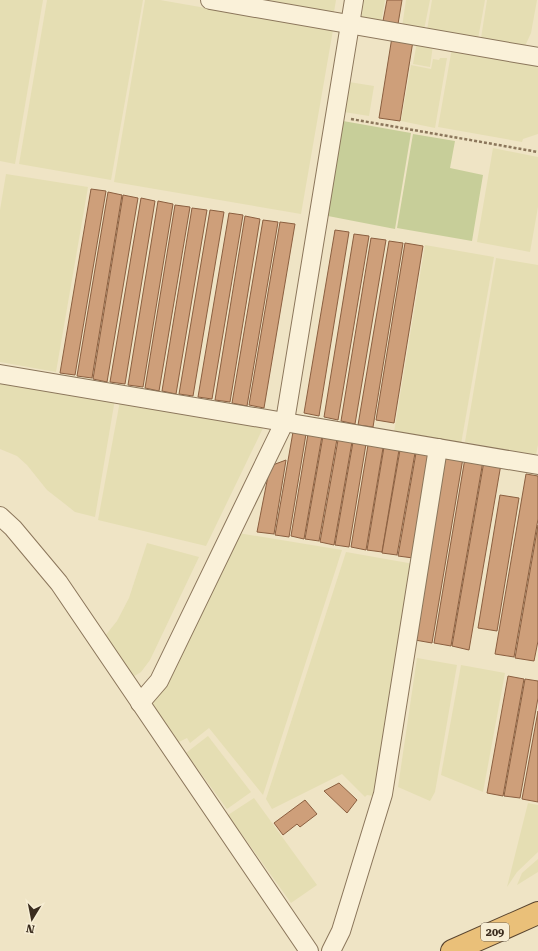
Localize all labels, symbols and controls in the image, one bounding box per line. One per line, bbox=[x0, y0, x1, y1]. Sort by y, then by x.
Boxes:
north arrow bbox=[12, 899, 52, 939]
text: N bbox=[25, 921, 36, 935]
road number: 209 bbox=[481, 923, 509, 941]

